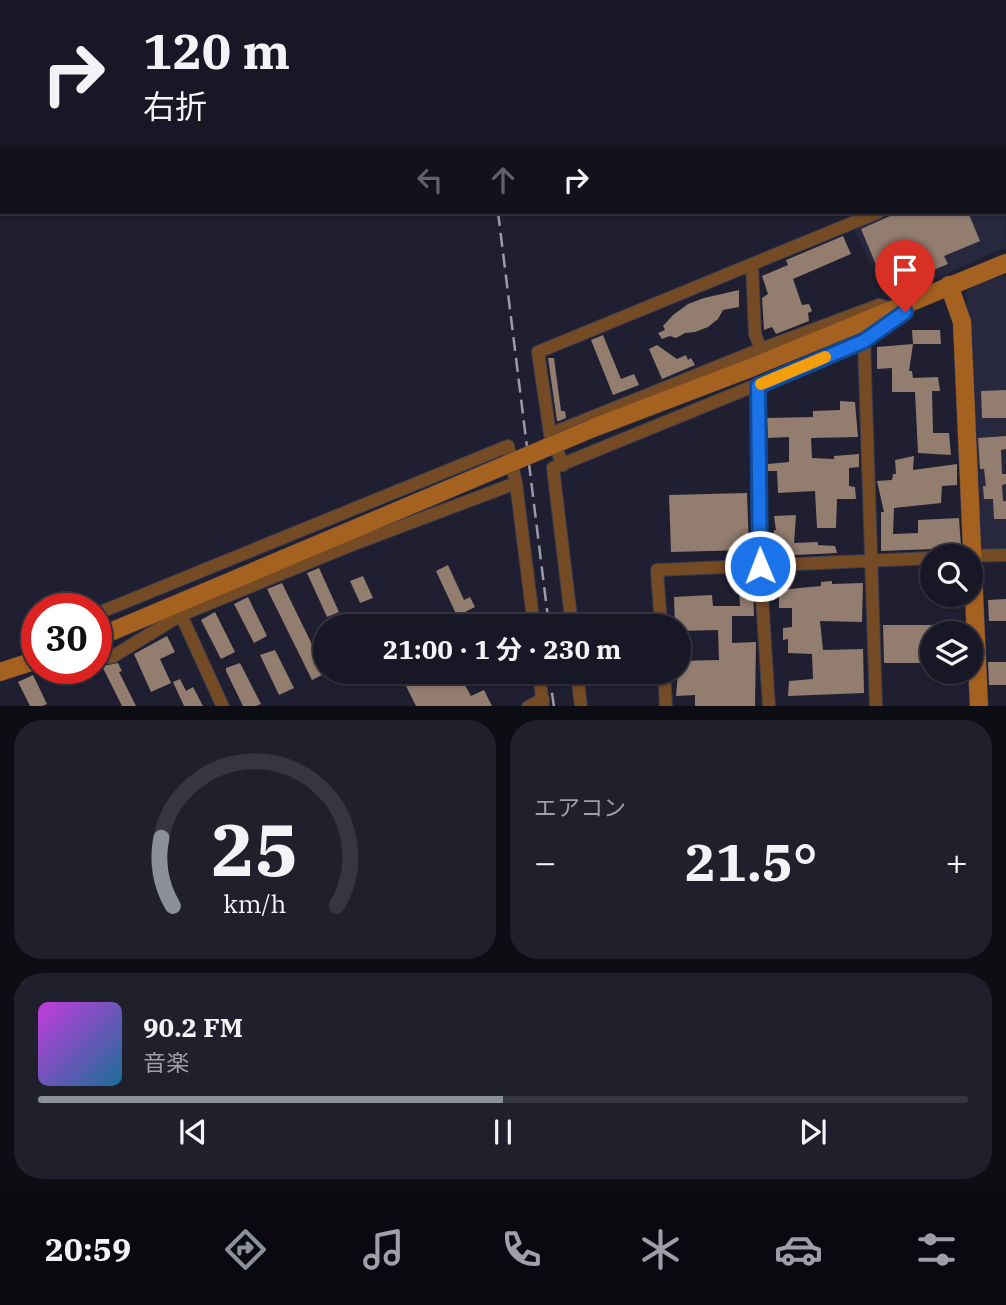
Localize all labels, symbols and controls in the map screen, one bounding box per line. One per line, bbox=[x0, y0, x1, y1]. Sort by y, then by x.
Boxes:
text: 120 m bbox=[143, 19, 290, 82]
icon: right bbox=[28, 28, 119, 119]
text: 右折 bbox=[143, 85, 207, 127]
icon: left bbox=[411, 161, 449, 199]
icon: ahead bbox=[484, 161, 522, 199]
icon: right bbox=[557, 161, 595, 199]
pin bbox=[875, 240, 935, 312]
icon: arrive bbox=[886, 251, 924, 289]
position arrow bbox=[723, 529, 797, 603]
map controls bbox=[920, 544, 983, 684]
button: search bbox=[920, 544, 983, 607]
speed limit sign: 30 bbox=[21, 593, 112, 684]
button: layers bbox=[920, 621, 983, 684]
text: 21:00 · 1 分 · 230 m bbox=[383, 632, 621, 666]
text: エアコン bbox=[534, 792, 626, 822]
text: 25 bbox=[211, 801, 299, 896]
text: 21.5° bbox=[685, 828, 817, 895]
text: − bbox=[534, 837, 557, 886]
text: + bbox=[945, 837, 968, 886]
text: km/h bbox=[223, 886, 287, 919]
text: 90.2 FM bbox=[143, 1010, 243, 1044]
text: 音楽 bbox=[143, 1047, 189, 1077]
icon: previous bbox=[174, 1113, 212, 1151]
icon: pause bbox=[484, 1113, 522, 1151]
icon: next bbox=[794, 1113, 832, 1151]
icon: directions bbox=[221, 1225, 270, 1274]
icon: music bbox=[359, 1225, 408, 1274]
icon: phone bbox=[497, 1225, 546, 1274]
icon: climate bbox=[636, 1225, 685, 1274]
icon: car bbox=[774, 1225, 823, 1274]
icon: filters bbox=[912, 1225, 961, 1274]
text: 20:59 bbox=[45, 1228, 131, 1270]

